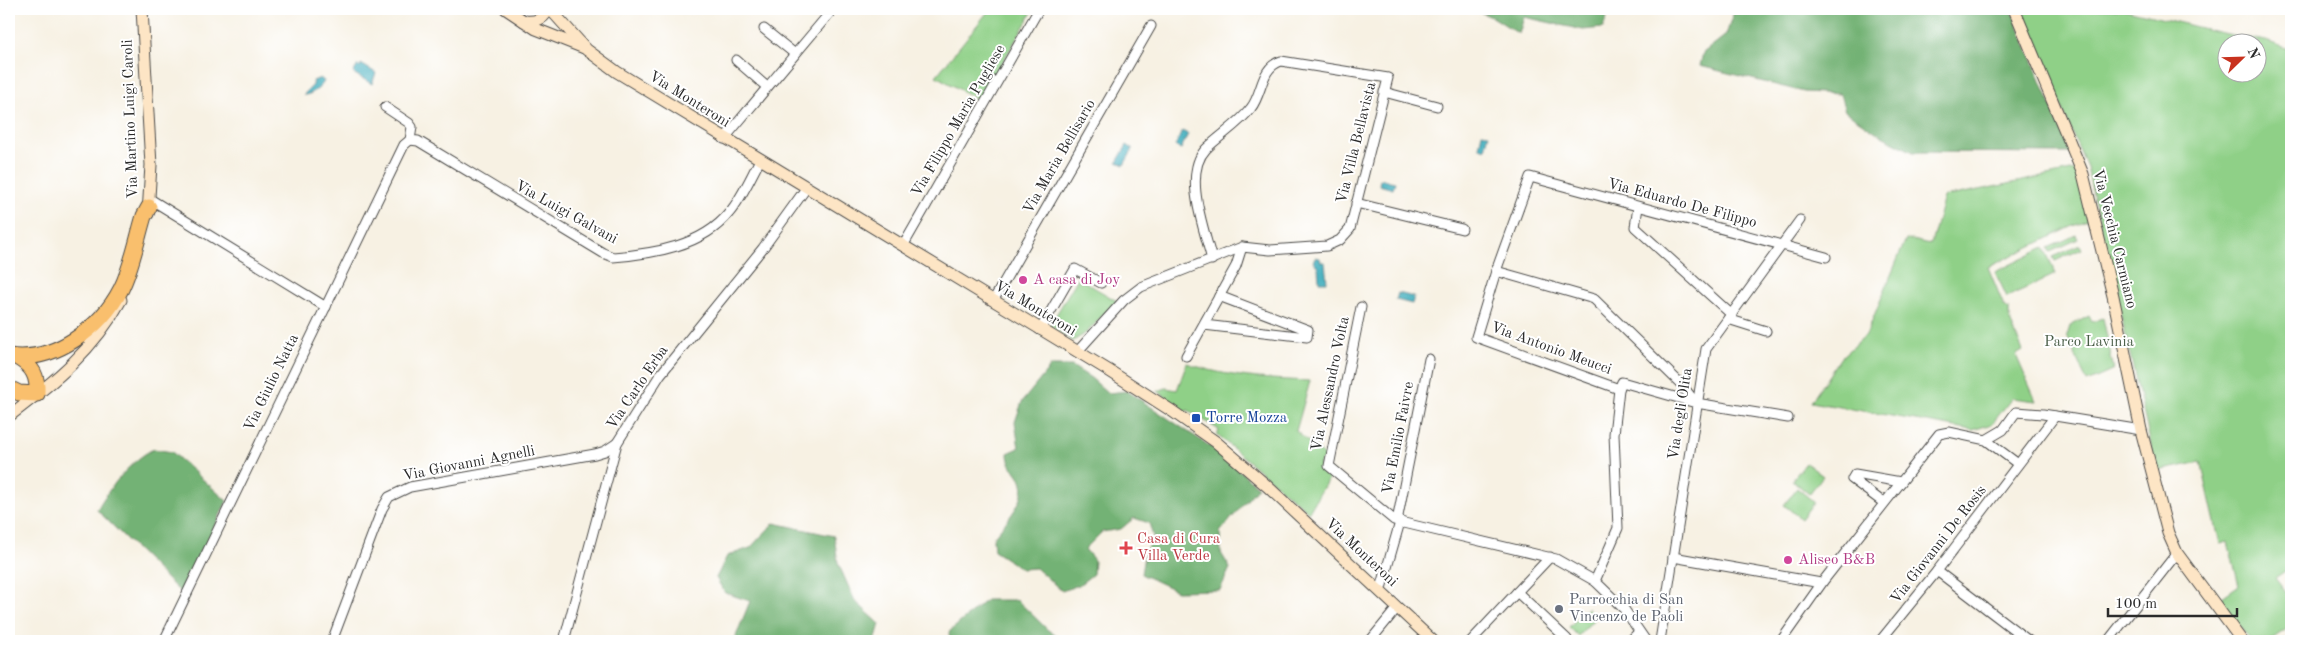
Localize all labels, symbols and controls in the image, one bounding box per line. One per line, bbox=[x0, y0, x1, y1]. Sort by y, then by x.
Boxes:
north arrow bbox=[2218, 32, 2268, 82]
street label: Via Martino Luigi Caroli bbox=[121, 39, 141, 199]
street label: Via Filippo Maria Pugliese bbox=[909, 42, 1009, 199]
text: N bbox=[2245, 46, 2262, 61]
street label: Via Monteroni bbox=[646, 69, 732, 131]
street label: Via Villa Bellavista bbox=[1335, 80, 1380, 205]
street label: Via Maria Bellisario bbox=[1021, 97, 1099, 217]
street label: Via Vecchia Carmiano bbox=[2089, 168, 2139, 310]
street label: Via Eduardo De Filippo bbox=[1606, 177, 1758, 231]
street label: Via Luigi Galvani bbox=[512, 179, 620, 247]
place label: A casa di Joy bbox=[1033, 273, 1120, 288]
marker: A casa di Joy bbox=[1017, 274, 1029, 286]
street label: Via Monteroni bbox=[991, 279, 1079, 339]
street label: Via Alessandro Volta bbox=[1309, 315, 1353, 453]
street label: Via Antonio Meucci bbox=[1489, 320, 1613, 378]
street label: Via Giulio Natta bbox=[242, 332, 302, 434]
park label: Parco Lavinia bbox=[2044, 335, 2134, 350]
street label: Via Carlo Erba bbox=[605, 343, 672, 433]
street label: Via degli Olita bbox=[1666, 366, 1696, 461]
street label: Via Emilio Faivre bbox=[1381, 380, 1417, 496]
place label: Torre Mozza bbox=[1206, 411, 1288, 426]
marker: Torre Mozza bbox=[1190, 412, 1202, 424]
street label: Via Giovanni Agnelli bbox=[402, 444, 536, 484]
street label: Via Giovanni De Rosis bbox=[1888, 483, 1990, 607]
street label: Via Monteroni bbox=[1322, 516, 1400, 590]
place label: Casa di Cura Villa Verde bbox=[1137, 532, 1221, 564]
marker: Casa di Cura Villa Verde bbox=[1119, 541, 1133, 555]
place label: Aliseo B&B bbox=[1798, 553, 1875, 568]
marker: Aliseo B&B bbox=[1782, 554, 1794, 566]
scale bar bbox=[2108, 585, 2236, 617]
place label: Parrocchia di San Vincenzo de Paoli bbox=[1569, 593, 1683, 625]
text: 100 m bbox=[2115, 597, 2157, 612]
marker: Parrocchia di San Vincenzo de Paoli bbox=[1553, 603, 1565, 615]

